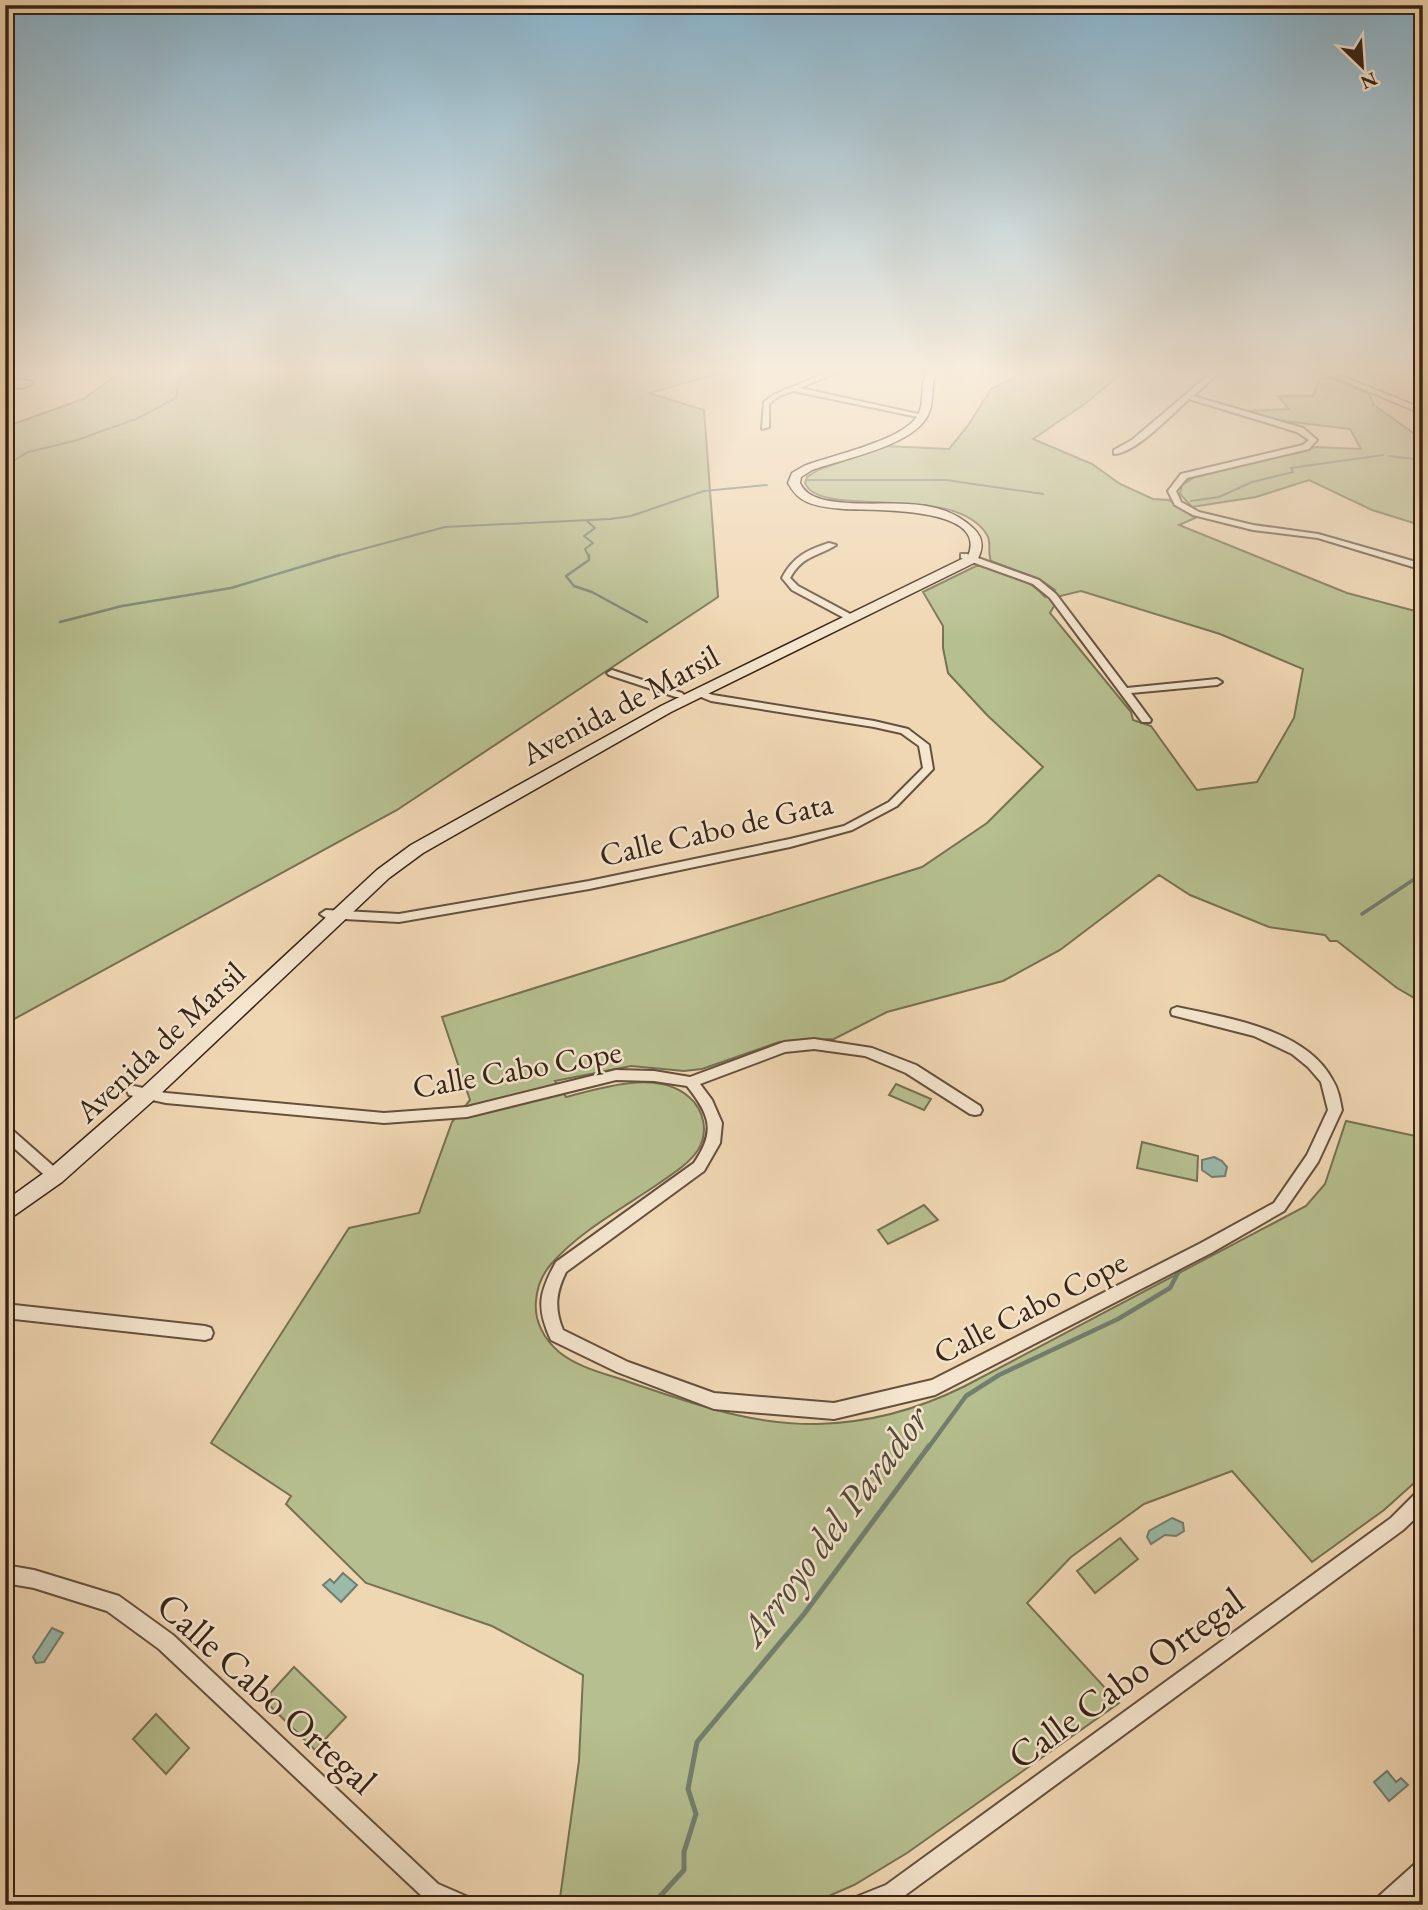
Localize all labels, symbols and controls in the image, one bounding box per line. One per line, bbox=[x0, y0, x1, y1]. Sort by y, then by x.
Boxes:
north arrow bbox=[1326, 32, 1396, 102]
text: N bbox=[1356, 66, 1381, 96]
street label: Avenida de Marsil bbox=[513, 635, 726, 775]
street label: Calle Cabo de Gata bbox=[595, 782, 837, 876]
street label: Avenida de Marsil bbox=[65, 952, 254, 1132]
street label: Calle Cabo Cope bbox=[409, 1030, 625, 1108]
street label: Calle Cabo Cope bbox=[926, 1240, 1134, 1374]
water label: Arroyo del Parador bbox=[724, 1393, 941, 1658]
street label: Calle Cabo Ortegal bbox=[998, 1575, 1253, 1780]
street label: Calle Cabo Ortegal bbox=[147, 1581, 388, 1805]

